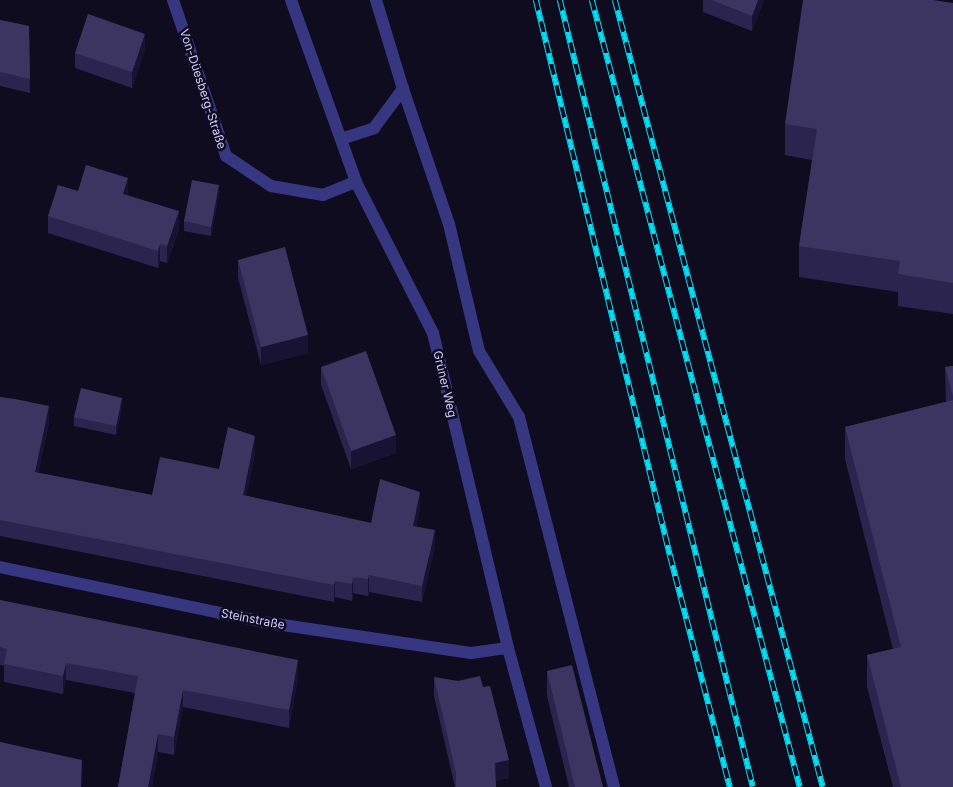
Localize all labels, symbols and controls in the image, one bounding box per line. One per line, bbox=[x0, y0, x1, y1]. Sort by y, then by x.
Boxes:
street label: Von-Düesberg-Straße bbox=[177, 27, 229, 151]
street label: Grüner Weg bbox=[430, 349, 460, 419]
street label: Steinstraße bbox=[220, 606, 286, 632]

